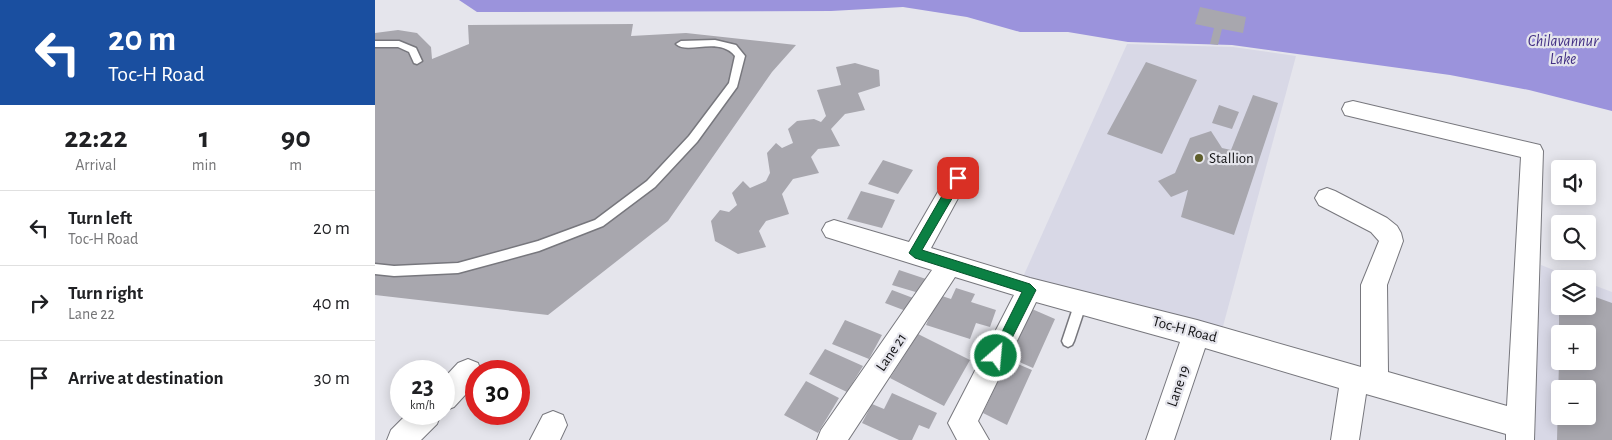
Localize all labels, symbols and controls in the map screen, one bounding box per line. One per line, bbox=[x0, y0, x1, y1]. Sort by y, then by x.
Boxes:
icon: left bbox=[25, 20, 90, 85]
text: 20 m bbox=[108, 22, 176, 57]
water label: Chilavannur Lake bbox=[1528, 33, 1599, 67]
text: Toc-H Road bbox=[108, 63, 205, 85]
text: 22:22 bbox=[64, 123, 128, 153]
text: 1 bbox=[199, 123, 210, 153]
text: 90 bbox=[281, 123, 311, 153]
place label: Stallion bbox=[1209, 151, 1254, 166]
marker: Stallion bbox=[1193, 152, 1205, 164]
text: Arrival bbox=[75, 157, 116, 173]
text: min bbox=[192, 157, 217, 173]
text: m bbox=[289, 157, 302, 173]
pin bbox=[937, 157, 979, 199]
map controls bbox=[1551, 160, 1596, 425]
button: sound bbox=[1551, 160, 1596, 205]
icon: arrive bbox=[944, 164, 972, 192]
text: Turn left bbox=[68, 209, 132, 228]
icon: left bbox=[25, 214, 53, 242]
button: search bbox=[1551, 215, 1596, 260]
text: 20 m bbox=[313, 219, 350, 238]
text: Toc-H Road bbox=[68, 231, 138, 247]
button: layers bbox=[1551, 270, 1596, 315]
text: Turn right bbox=[68, 284, 143, 303]
icon: right bbox=[25, 289, 53, 317]
text: 40 m bbox=[312, 294, 350, 313]
text: Lane 22 bbox=[68, 306, 115, 322]
street label: Toc-H Road bbox=[1151, 314, 1219, 345]
button: + bbox=[1551, 325, 1596, 370]
position arrow bbox=[969, 329, 1021, 381]
street label: Lane 21 bbox=[873, 331, 909, 374]
speed limit sign: 30 bbox=[465, 360, 530, 425]
icon: arrive bbox=[25, 364, 53, 392]
street label: Lane 19 bbox=[1164, 364, 1192, 409]
text: Arrive at destination bbox=[68, 369, 224, 388]
text: 30 m bbox=[314, 369, 350, 388]
text: 23 bbox=[411, 374, 434, 399]
button: − bbox=[1551, 380, 1596, 425]
text: km/h bbox=[410, 399, 435, 411]

